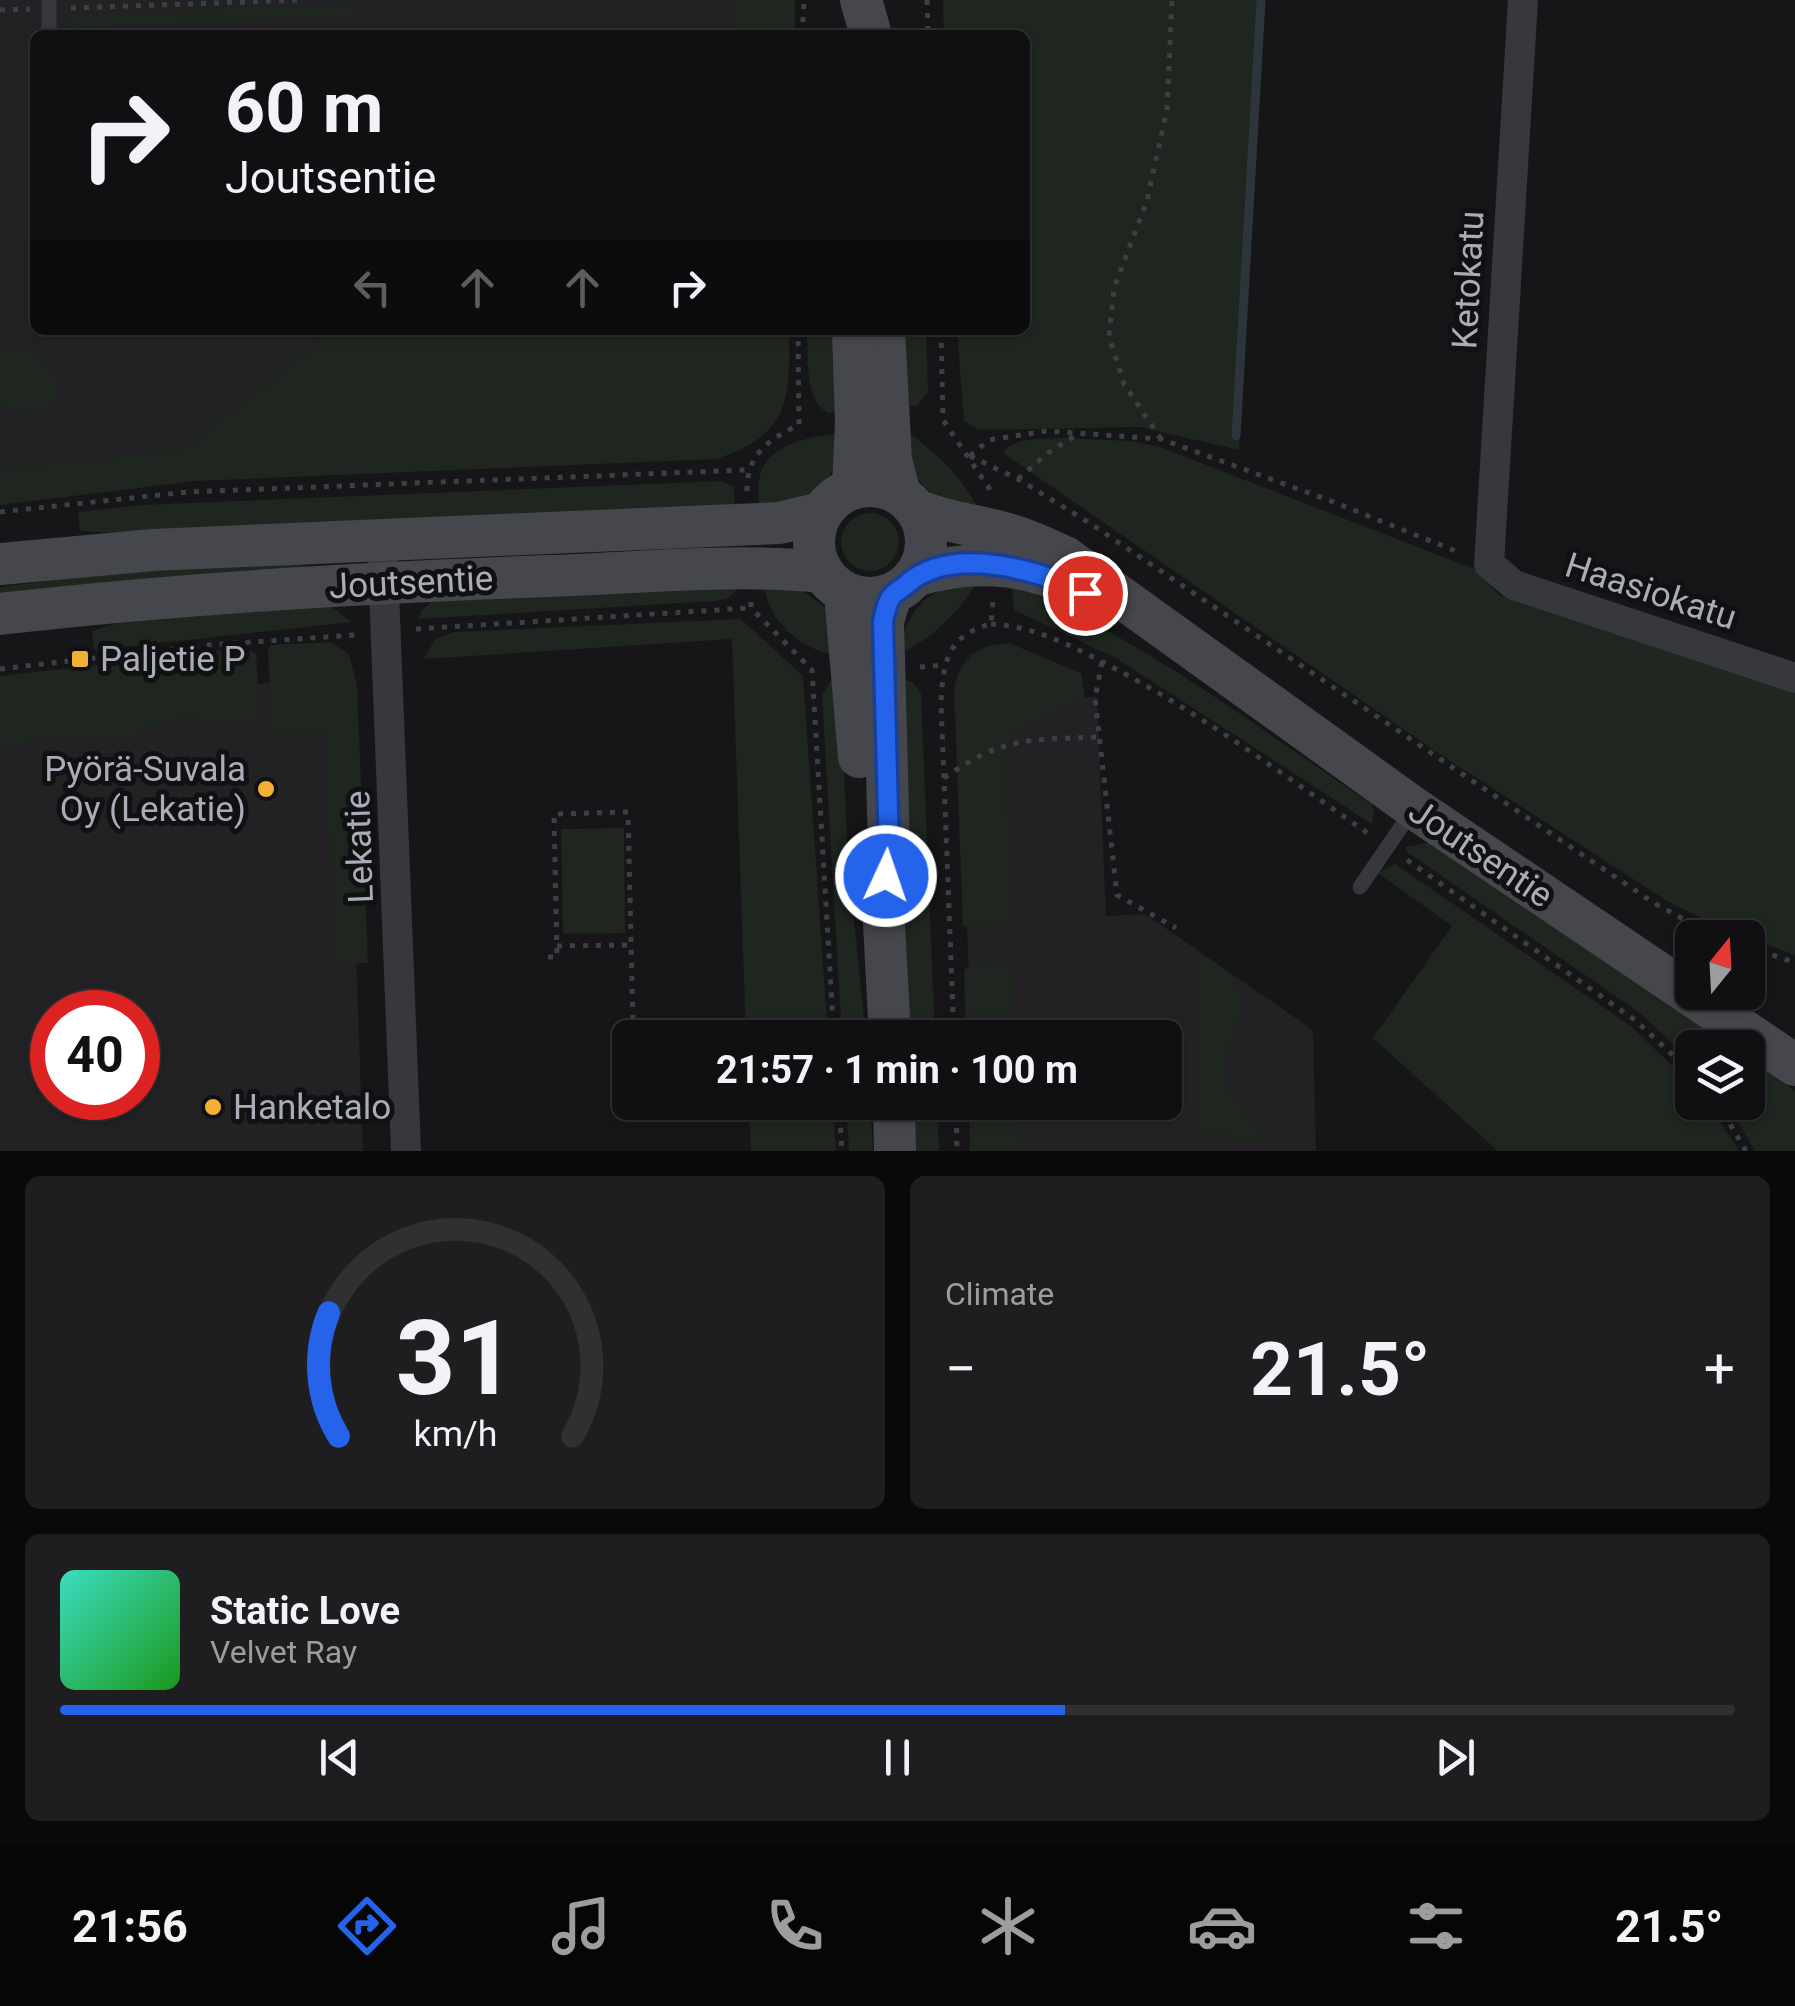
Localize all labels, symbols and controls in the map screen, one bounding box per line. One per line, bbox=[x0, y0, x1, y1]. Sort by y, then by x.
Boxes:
text: 60 m bbox=[225, 67, 383, 149]
icon: right bbox=[60, 70, 190, 200]
text: Joutsentie bbox=[225, 151, 437, 204]
street label: Ketokatu bbox=[1444, 210, 1493, 350]
icon: left bbox=[345, 260, 400, 315]
icon: ahead bbox=[450, 260, 505, 315]
icon: ahead bbox=[555, 260, 610, 315]
icon: right bbox=[660, 260, 715, 315]
street label: Haasiokatu bbox=[1560, 545, 1741, 638]
pin bbox=[1043, 551, 1128, 636]
street label: Joutsentie bbox=[328, 558, 494, 607]
icon: arrive bbox=[1058, 566, 1113, 621]
place label: Paljetie P bbox=[100, 639, 246, 680]
marker: Paljetie P bbox=[69, 648, 91, 670]
place label: Pyörä-Suvala Oy (Lekatie) bbox=[44, 749, 246, 830]
marker: Pyörä-Suvala Oy (Lekatie) bbox=[255, 778, 277, 800]
street label: Lekatie bbox=[337, 790, 382, 904]
street label: Joutsentie bbox=[1401, 790, 1560, 916]
position arrow bbox=[834, 824, 938, 928]
north arrow bbox=[1675, 920, 1765, 1010]
map controls bbox=[1675, 920, 1765, 1120]
speed limit sign: 40 bbox=[30, 990, 160, 1120]
button: layers bbox=[1675, 1030, 1765, 1120]
text: 21:57 · 1 min · 100 m bbox=[716, 1048, 1078, 1092]
place label: Hanketalo bbox=[233, 1087, 391, 1128]
marker: Hanketalo bbox=[202, 1096, 224, 1118]
text: Climate bbox=[945, 1275, 1054, 1313]
text: 31 bbox=[395, 1298, 515, 1419]
text: 21.5° bbox=[1250, 1325, 1430, 1413]
text: − bbox=[945, 1337, 976, 1401]
text: + bbox=[1704, 1337, 1735, 1401]
text: km/h bbox=[413, 1413, 497, 1455]
text: Static Love bbox=[210, 1589, 400, 1633]
text: Velvet Ray bbox=[210, 1633, 357, 1671]
icon: previous bbox=[312, 1730, 367, 1785]
icon: pause bbox=[870, 1730, 925, 1785]
icon: next bbox=[1428, 1730, 1483, 1785]
icon: directions bbox=[332, 1891, 402, 1961]
icon: music bbox=[546, 1891, 616, 1961]
icon: phone bbox=[760, 1891, 830, 1961]
icon: climate bbox=[973, 1891, 1043, 1961]
icon: car bbox=[1187, 1891, 1257, 1961]
icon: filters bbox=[1401, 1891, 1471, 1961]
text: 21:56 bbox=[72, 1900, 188, 1953]
text: 21.5° bbox=[1615, 1900, 1723, 1953]

